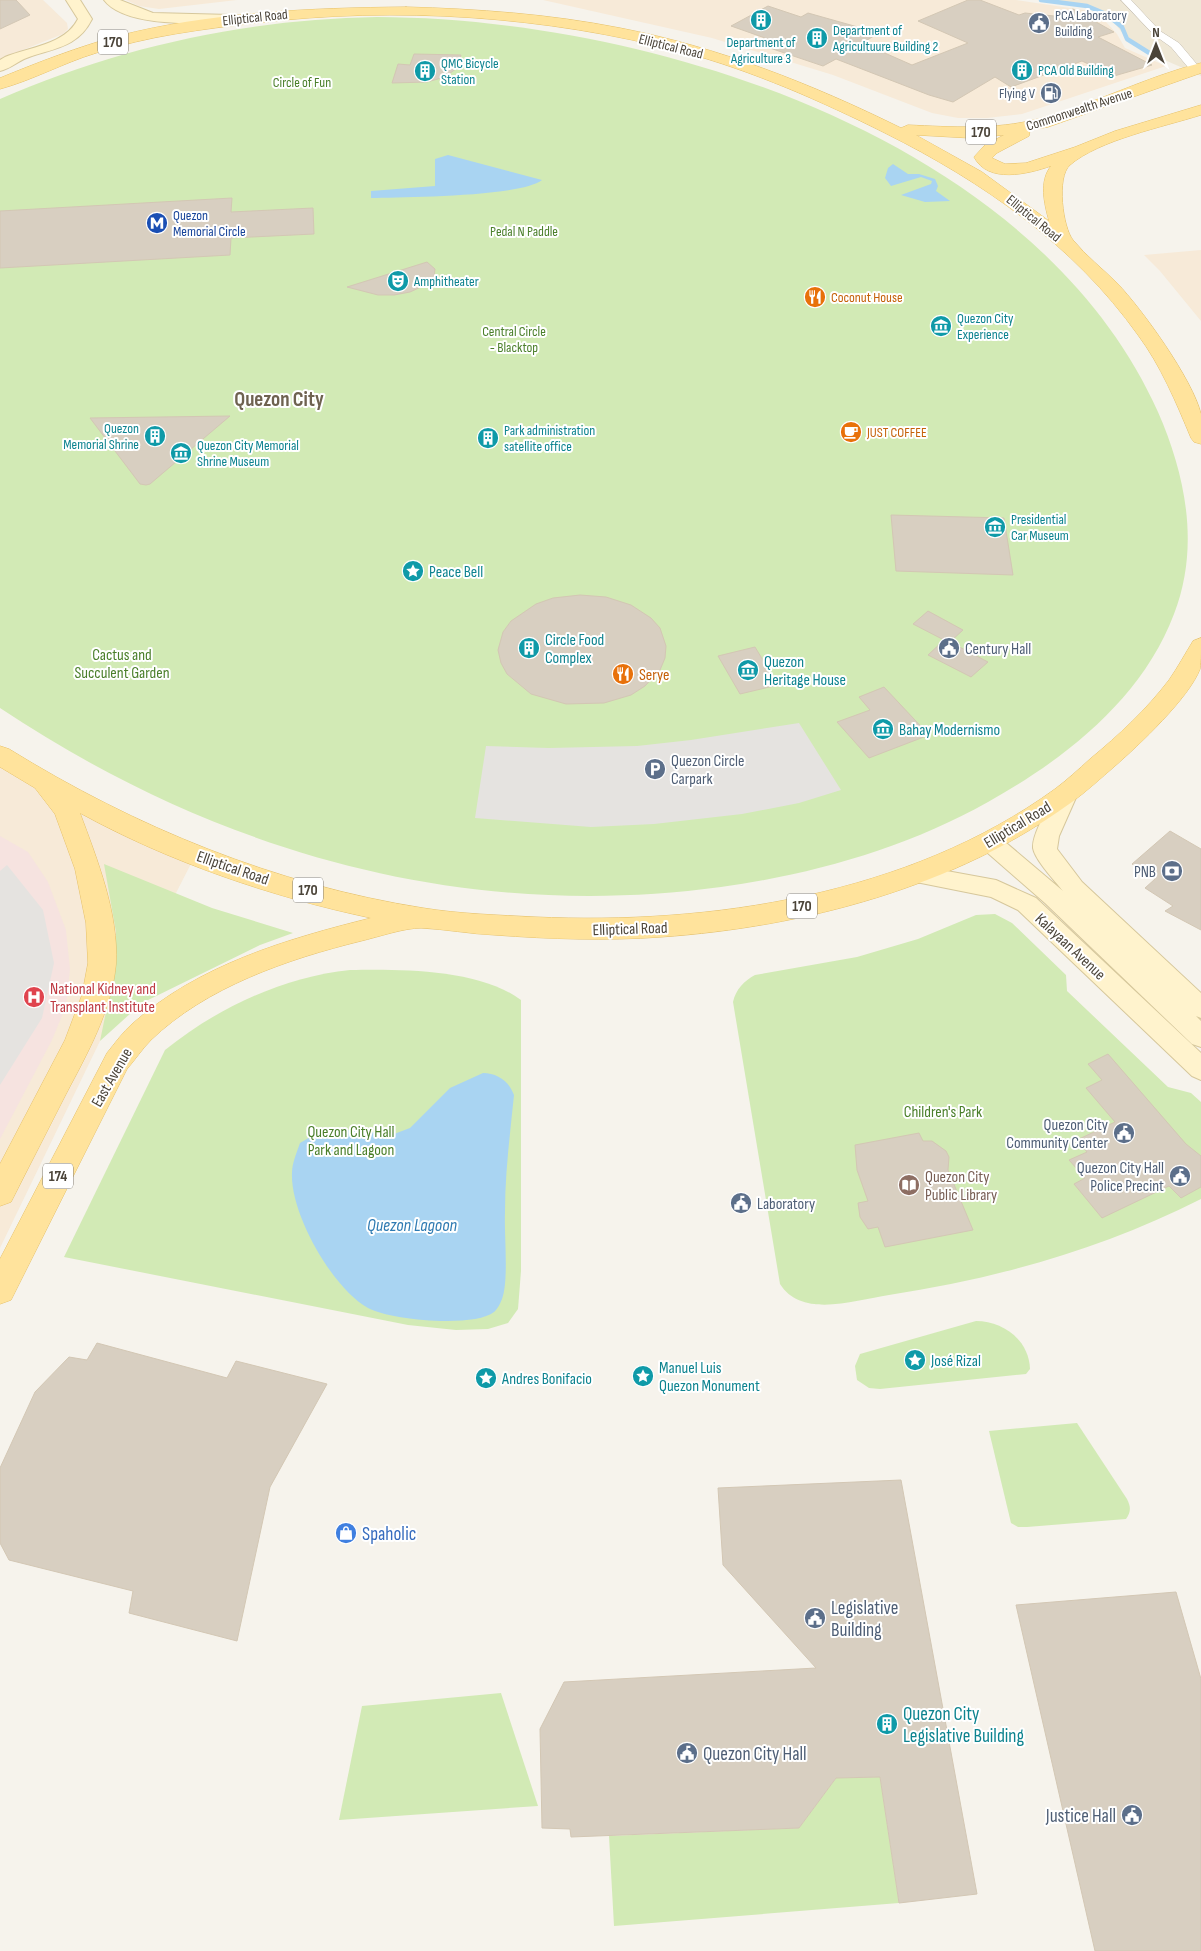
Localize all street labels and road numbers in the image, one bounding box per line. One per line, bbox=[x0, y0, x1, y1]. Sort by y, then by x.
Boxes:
street label: Elliptical Road bbox=[222, 6, 289, 29]
road number: 170 bbox=[98, 30, 128, 54]
street label: Elliptical Road bbox=[637, 30, 705, 63]
street label: Commonwealth Avenue bbox=[1024, 84, 1134, 135]
road number: 170 bbox=[966, 120, 996, 144]
street label: Elliptical Road bbox=[1003, 191, 1065, 246]
street label: Elliptical Road bbox=[981, 798, 1055, 853]
street label: Elliptical Road bbox=[194, 847, 271, 890]
road number: 170 bbox=[293, 878, 323, 902]
road number: 170 bbox=[787, 894, 817, 918]
street label: Kalayaan Avenue bbox=[1031, 910, 1109, 984]
street label: Elliptical Road bbox=[592, 919, 668, 940]
street label: East Avenue bbox=[88, 1045, 137, 1111]
road number: 174 bbox=[43, 1164, 73, 1188]

